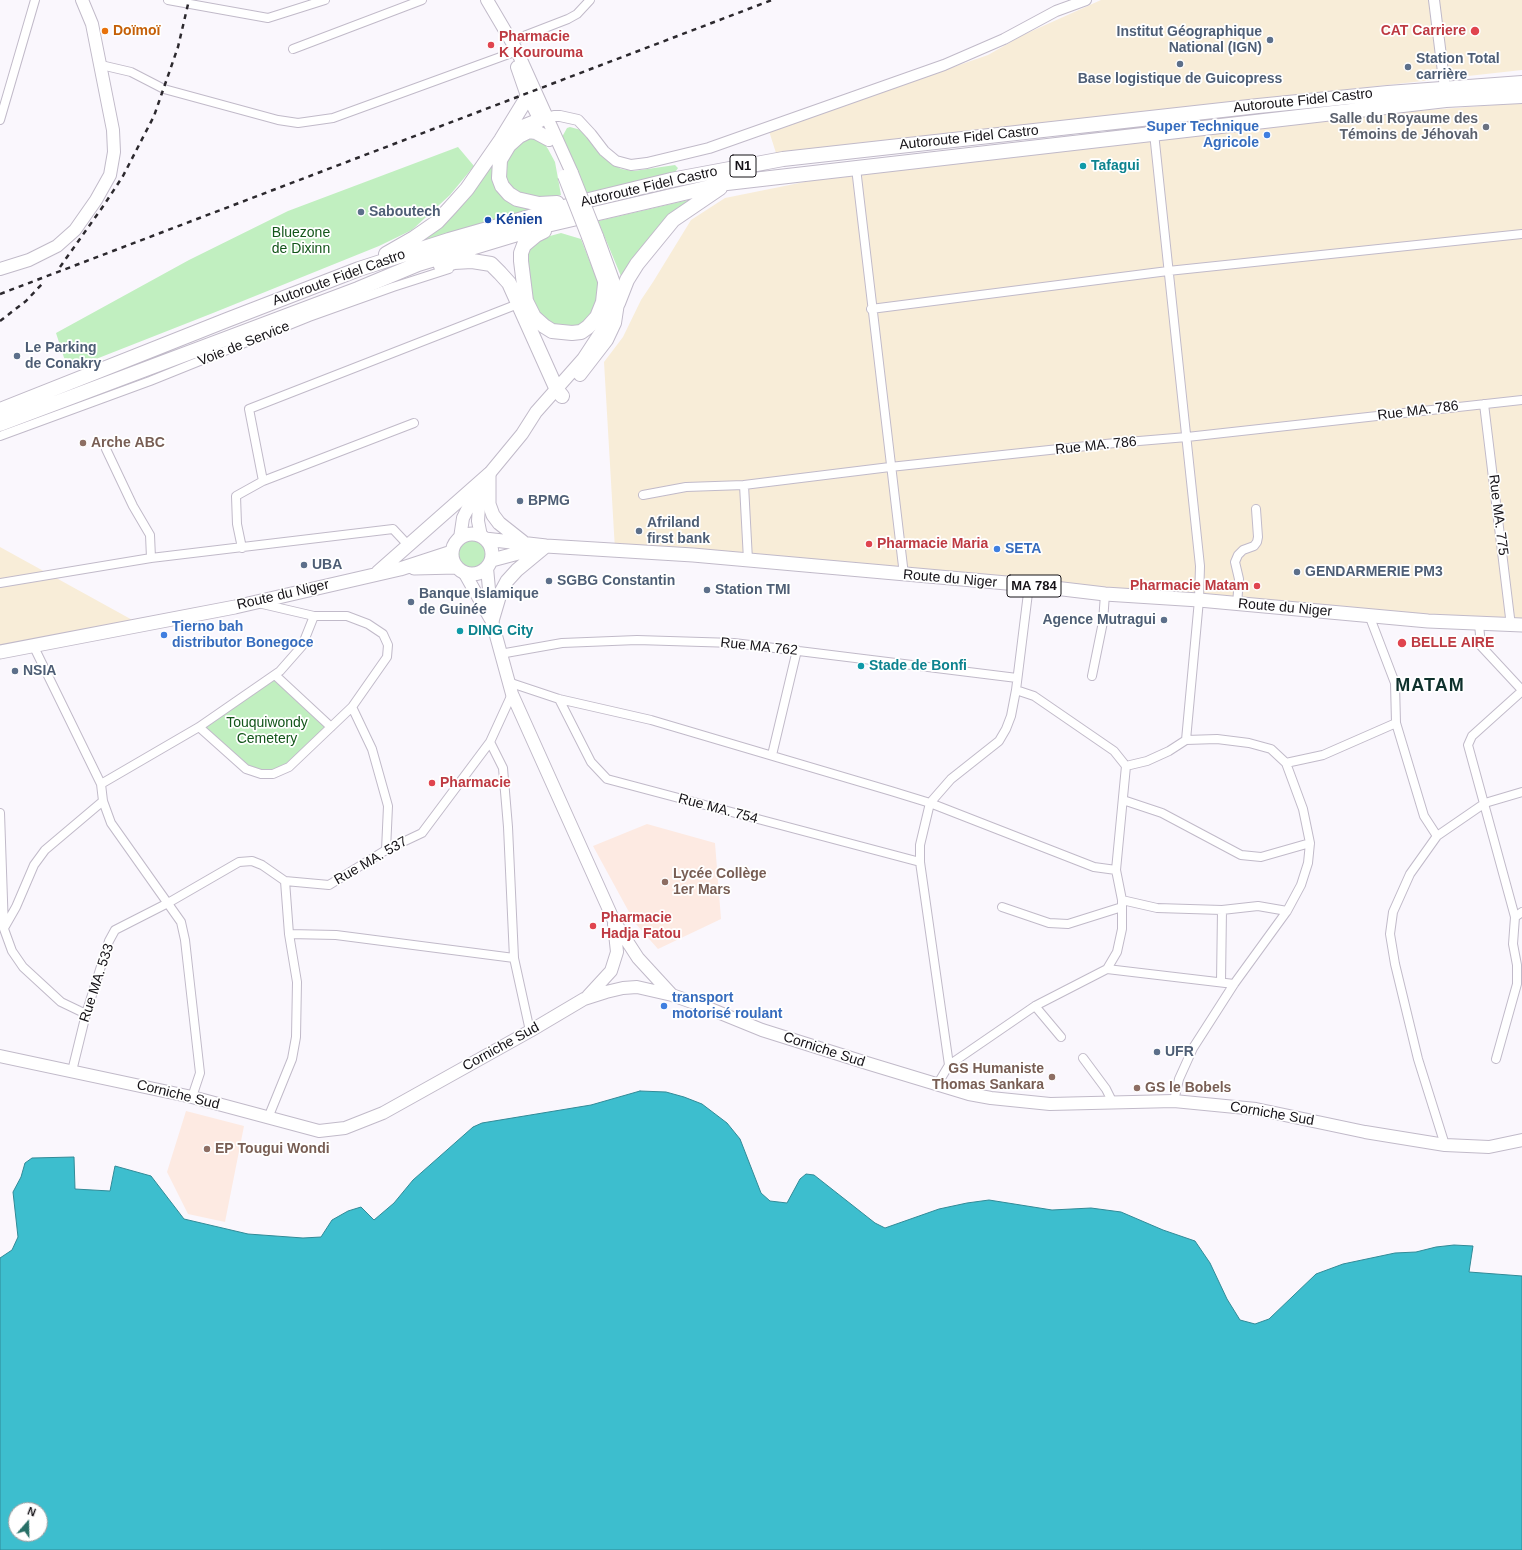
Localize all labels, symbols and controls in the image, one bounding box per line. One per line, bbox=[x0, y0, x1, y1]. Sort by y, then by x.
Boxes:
place label: Doïmoï bbox=[113, 23, 160, 39]
place label: CAT Carriere bbox=[1381, 23, 1466, 39]
place label: Institut Géographique National (IGN) bbox=[1117, 24, 1262, 56]
marker: CAT Carriere bbox=[1469, 25, 1481, 37]
marker: Doïmoï bbox=[100, 26, 110, 36]
place label: Pharmacie K Kourouma bbox=[499, 29, 583, 62]
marker: Institut Géographique National (IGN) bbox=[1265, 35, 1275, 45]
marker: Pharmacie K Kourouma bbox=[486, 40, 496, 50]
place label: Station Total carrière bbox=[1416, 51, 1500, 84]
marker: Base logistique de Guicopress bbox=[1175, 59, 1185, 69]
marker: Station Total carrière bbox=[1403, 62, 1413, 72]
place label: Base logistique de Guicopress bbox=[1078, 71, 1282, 87]
street label: Autoroute Fidel Castro bbox=[1232, 85, 1374, 117]
place label: Salle du Royaume des Témoins de Jéhovah bbox=[1329, 111, 1478, 144]
place label: Super Technique Agricole bbox=[1146, 119, 1259, 152]
street label: Autoroute Fidel Castro bbox=[898, 122, 1040, 154]
marker: Salle du Royaume des Témoins de Jéhovah bbox=[1481, 122, 1491, 132]
marker: Super Technique Agricole bbox=[1262, 130, 1272, 140]
road number: N1 bbox=[730, 155, 756, 177]
place label: Tafagui bbox=[1091, 158, 1140, 174]
marker: Tafagui bbox=[1078, 161, 1088, 171]
street label: Autoroute Fidel Castro bbox=[579, 163, 719, 211]
place label: Saboutech bbox=[369, 204, 441, 220]
marker: Saboutech bbox=[356, 207, 366, 217]
place label: Kénien bbox=[496, 212, 543, 228]
marker: Kénien bbox=[483, 215, 493, 225]
park label: Bluezone de Dixinn bbox=[272, 225, 330, 258]
street label: Autoroute Fidel Castro bbox=[270, 246, 408, 310]
street label: Voie de Service bbox=[196, 318, 292, 370]
place label: Le Parking de Conakry bbox=[25, 340, 101, 372]
marker: Le Parking de Conakry bbox=[12, 351, 22, 361]
street label: Rue MA. 786 bbox=[1376, 398, 1460, 424]
street label: Rue MA. 786 bbox=[1054, 433, 1138, 459]
place label: Arche ABC bbox=[91, 435, 165, 451]
marker: Arche ABC bbox=[78, 438, 88, 448]
street label: Rue MA. 775 bbox=[1485, 473, 1511, 557]
place label: BPMG bbox=[528, 493, 570, 509]
marker: BPMG bbox=[515, 496, 525, 506]
place label: Afriland first bank bbox=[647, 515, 710, 548]
marker: Afriland first bank bbox=[634, 526, 644, 536]
place label: Pharmacie Maria bbox=[877, 536, 988, 552]
marker: Pharmacie Maria bbox=[864, 539, 874, 549]
place label: SETA bbox=[1005, 541, 1041, 557]
marker: SETA bbox=[992, 544, 1002, 554]
place label: UBA bbox=[312, 557, 342, 573]
marker: UBA bbox=[299, 560, 309, 570]
place label: GENDARMERIE PM3 bbox=[1305, 564, 1443, 580]
street label: Route du Niger bbox=[902, 567, 998, 591]
marker: GENDARMERIE PM3 bbox=[1292, 567, 1302, 577]
place label: SGBG Constantin bbox=[557, 573, 675, 589]
road number: MA 784 bbox=[1007, 575, 1061, 597]
street label: Route du Niger bbox=[235, 576, 331, 614]
marker: SGBG Constantin bbox=[544, 576, 554, 586]
place label: Pharmacie Matam bbox=[1130, 578, 1249, 594]
marker: Pharmacie Matam bbox=[1252, 581, 1262, 591]
place label: Station TMI bbox=[715, 582, 790, 598]
marker: Station TMI bbox=[702, 585, 712, 595]
place label: Banque Islamique de Guinée bbox=[419, 586, 539, 618]
street label: Route du Niger bbox=[1237, 596, 1333, 620]
marker: Banque Islamique de Guinée bbox=[406, 597, 416, 607]
place label: Agence Mutragui bbox=[1042, 612, 1156, 628]
marker: Agence Mutragui bbox=[1159, 615, 1169, 625]
place label: Tierno bah distributor Bonegoce bbox=[172, 619, 314, 652]
place label: DING City bbox=[468, 623, 533, 639]
marker: DING City bbox=[455, 626, 465, 636]
marker: Tierno bah distributor Bonegoce bbox=[159, 630, 169, 640]
street label: Rue MA 762 bbox=[719, 635, 799, 659]
place label: BELLE AIRE bbox=[1411, 635, 1494, 651]
marker: BELLE AIRE bbox=[1396, 637, 1408, 649]
place label: Stade de Bonfi bbox=[869, 658, 967, 674]
marker: Stade de Bonfi bbox=[856, 661, 866, 671]
place label: NSIA bbox=[23, 663, 56, 679]
marker: NSIA bbox=[10, 666, 20, 676]
district label: MATAM bbox=[1395, 675, 1465, 697]
park label: Touquiwondy Cemetery bbox=[226, 715, 308, 748]
place label: Pharmacie bbox=[440, 775, 511, 791]
marker: Pharmacie bbox=[427, 778, 437, 788]
street label: Rue MA. 754 bbox=[676, 790, 760, 828]
street label: Rue MA. 537 bbox=[331, 833, 411, 889]
place label: Lycée Collège 1er Mars bbox=[673, 866, 767, 898]
marker: Lycée Collège 1er Mars bbox=[660, 877, 670, 887]
place label: Pharmacie Hadja Fatou bbox=[601, 910, 681, 942]
marker: Pharmacie Hadja Fatou bbox=[588, 921, 598, 931]
street label: Rue MA. 533 bbox=[76, 942, 118, 1024]
place label: transport motorisé roulant bbox=[672, 990, 782, 1022]
marker: transport motorisé roulant bbox=[659, 1001, 669, 1011]
street label: Corniche Sud bbox=[460, 1019, 542, 1075]
street label: Corniche Sud bbox=[781, 1029, 867, 1071]
place label: UFR bbox=[1165, 1044, 1194, 1060]
marker: UFR bbox=[1152, 1047, 1162, 1057]
place label: GS Humaniste Thomas Sankara bbox=[932, 1061, 1044, 1094]
marker: GS Humaniste Thomas Sankara bbox=[1047, 1072, 1057, 1082]
street label: Corniche Sud bbox=[135, 1077, 221, 1113]
place label: GS le Bobels bbox=[1145, 1080, 1231, 1096]
marker: GS le Bobels bbox=[1132, 1083, 1142, 1093]
street label: Corniche Sud bbox=[1229, 1098, 1315, 1130]
place label: EP Tougui Wondi bbox=[215, 1141, 330, 1157]
marker: EP Tougui Wondi bbox=[202, 1144, 212, 1154]
north arrow bbox=[8, 1502, 48, 1542]
text: N bbox=[26, 1505, 38, 1519]

